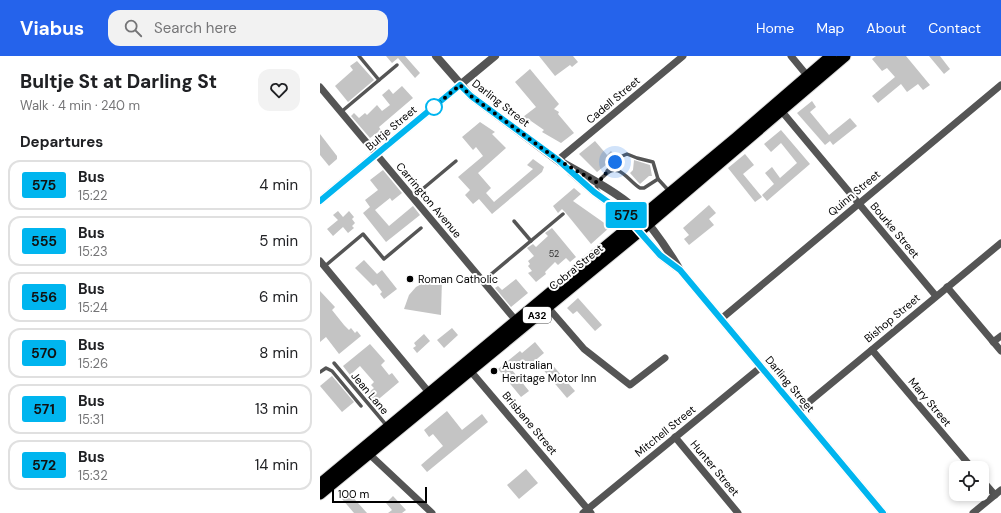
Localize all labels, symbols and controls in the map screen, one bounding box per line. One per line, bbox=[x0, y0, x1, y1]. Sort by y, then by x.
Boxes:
search box bbox=[108, 10, 388, 46]
text: Viabus bbox=[20, 16, 84, 41]
icon: search bbox=[122, 17, 144, 39]
text: Search here bbox=[154, 18, 237, 38]
text: Home bbox=[756, 19, 794, 37]
text: Map bbox=[816, 19, 844, 37]
text: About bbox=[866, 19, 906, 37]
text: Contact bbox=[928, 19, 981, 37]
text: Bultje St at Darling St bbox=[20, 69, 217, 94]
button: heart bbox=[258, 69, 300, 111]
street label: Cadell Street bbox=[583, 73, 643, 127]
street label: Darling Street bbox=[469, 76, 533, 130]
text: Walk · 4 min · 240 m bbox=[20, 97, 140, 114]
unlabelled marker bbox=[425, 98, 443, 116]
street label: Bultje Street bbox=[362, 102, 420, 154]
text: Departures bbox=[20, 132, 103, 152]
your location bbox=[605, 152, 625, 172]
street label: Carrington Avenue bbox=[393, 159, 465, 241]
text: Bus bbox=[78, 167, 105, 187]
street label: Quinn Street bbox=[825, 167, 883, 219]
text: 4 min bbox=[259, 175, 298, 195]
text: 575 bbox=[32, 176, 56, 194]
text: 15:22 bbox=[78, 187, 108, 204]
street label: Bourke Street bbox=[867, 199, 923, 261]
line badge: 575 bbox=[603, 202, 649, 228]
text: 575 bbox=[614, 206, 638, 224]
text: Bus bbox=[78, 223, 105, 243]
text: 5 min bbox=[259, 231, 298, 251]
text: 555 bbox=[31, 232, 57, 250]
street label: Cobra Street bbox=[546, 241, 606, 293]
text: 15:23 bbox=[78, 243, 108, 260]
house number: 52 bbox=[549, 248, 559, 260]
place label: Roman Catholic bbox=[418, 272, 498, 286]
marker: Roman Catholic bbox=[405, 274, 415, 284]
text: Bus bbox=[78, 279, 105, 299]
text: 6 min bbox=[259, 287, 298, 307]
text: 556 bbox=[31, 288, 57, 306]
street label: Bishop Street bbox=[861, 291, 923, 345]
text: 15:24 bbox=[78, 299, 108, 316]
road number: A32 bbox=[523, 307, 551, 323]
text: Bus bbox=[78, 335, 105, 355]
text: 8 min bbox=[259, 343, 298, 363]
text: 570 bbox=[31, 344, 57, 362]
street label: Darling Street bbox=[762, 353, 818, 415]
text: 15:26 bbox=[78, 355, 108, 372]
place label: Australian Heritage Motor Inn bbox=[502, 358, 596, 385]
marker: Australian Heritage Motor Inn bbox=[489, 366, 499, 376]
street label: Jean Lane bbox=[348, 369, 392, 417]
street label: Mary Street bbox=[906, 375, 954, 429]
street label: Brisbane Street bbox=[499, 388, 561, 458]
text: Bus bbox=[78, 391, 105, 411]
text: 13 min bbox=[255, 399, 298, 419]
text: 571 bbox=[33, 400, 55, 418]
street label: Mitchell Street bbox=[632, 402, 698, 460]
text: 15:31 bbox=[78, 411, 104, 428]
street label: Hunter Street bbox=[688, 437, 742, 499]
text: Bus bbox=[78, 447, 105, 467]
text: 14 min bbox=[255, 455, 298, 475]
text: 572 bbox=[32, 456, 56, 474]
map controls bbox=[949, 461, 989, 501]
button: locate bbox=[949, 461, 989, 501]
text: 15:32 bbox=[78, 467, 108, 484]
scale bar bbox=[332, 485, 427, 504]
text: 100 m bbox=[338, 487, 369, 501]

